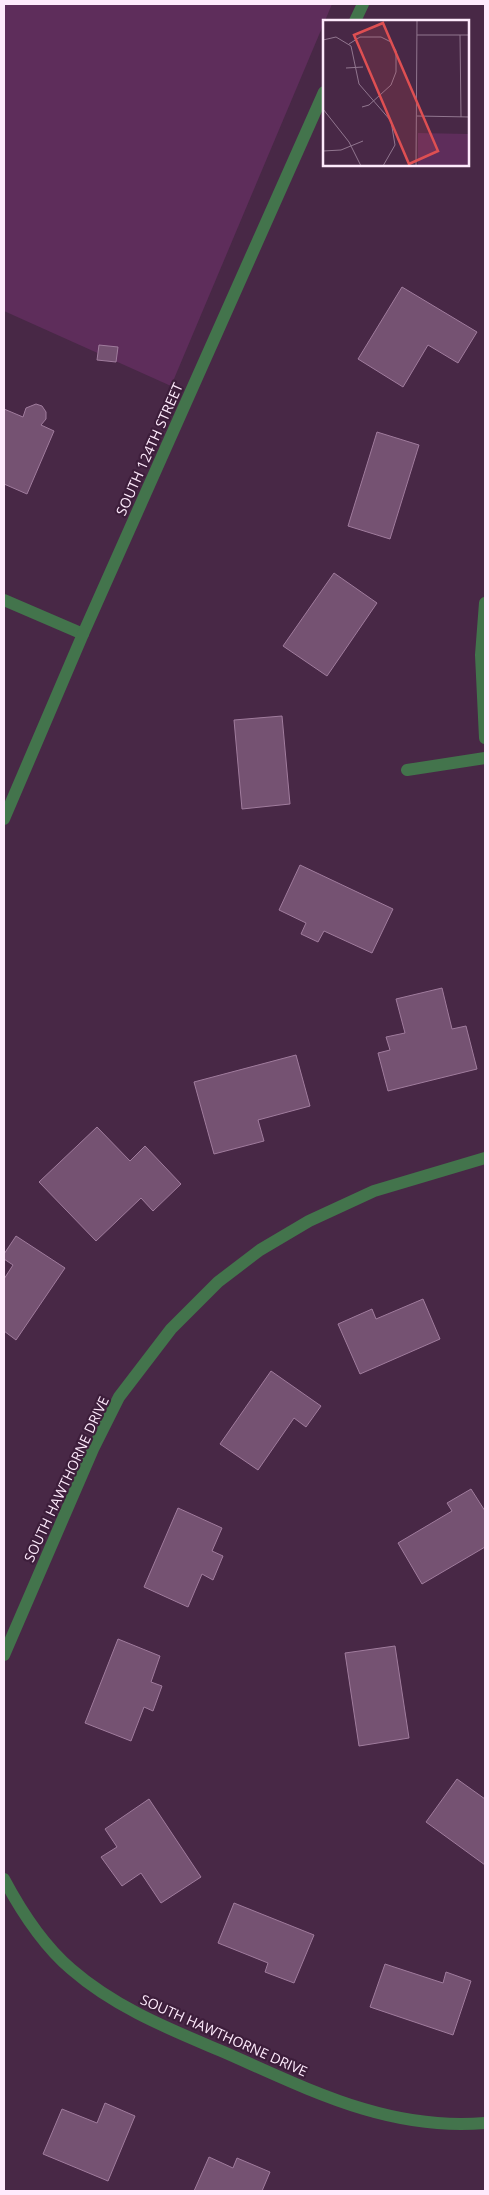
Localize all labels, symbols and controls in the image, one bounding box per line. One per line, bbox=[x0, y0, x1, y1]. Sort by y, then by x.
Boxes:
inset map bbox=[323, 20, 469, 166]
street label: SOUTH 124TH STREET bbox=[111, 379, 187, 518]
street label: SOUTH HAWTHORNE DRIVE bbox=[19, 1393, 113, 1565]
street label: SOUTH HAWTHORNE DRIVE bbox=[138, 1990, 310, 2080]

